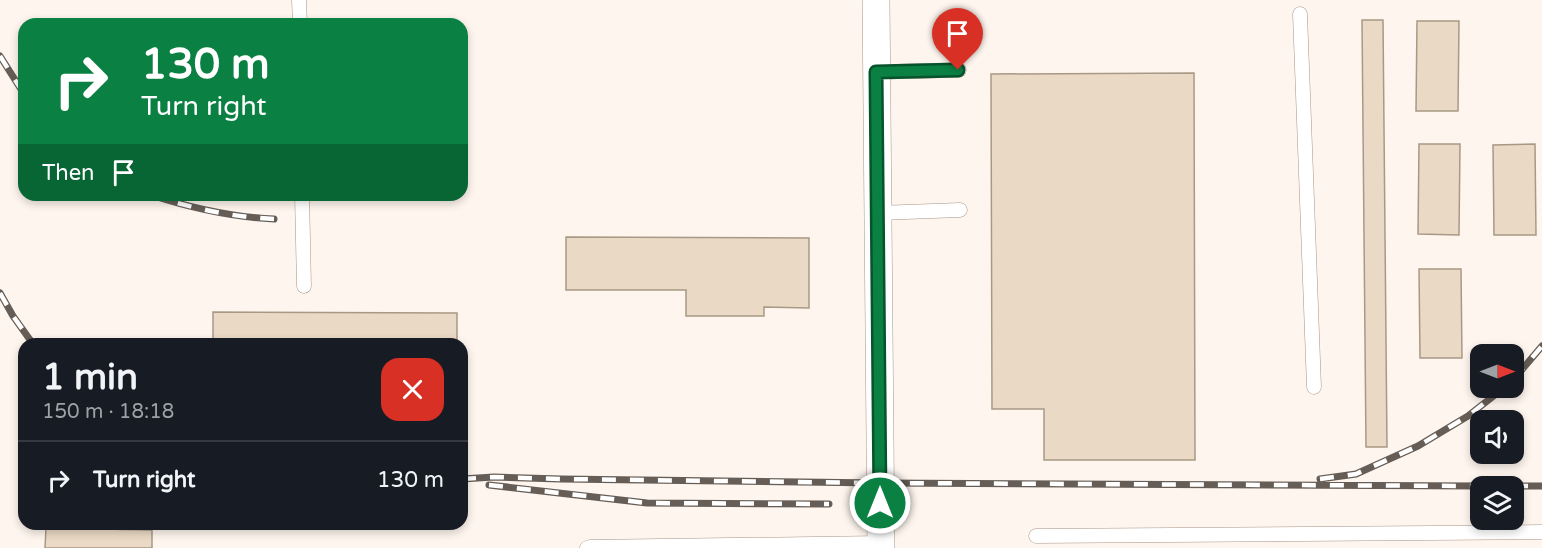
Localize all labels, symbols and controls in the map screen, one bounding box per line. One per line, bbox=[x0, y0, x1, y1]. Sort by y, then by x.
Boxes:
pin bbox=[932, 8, 983, 70]
icon: arrive bbox=[941, 17, 974, 50]
text: 130 m bbox=[141, 39, 270, 90]
icon: right bbox=[42, 42, 120, 120]
text: Turn right bbox=[141, 90, 267, 123]
icon: arrive bbox=[107, 156, 140, 189]
text: Then bbox=[42, 160, 95, 186]
north arrow bbox=[1470, 344, 1524, 398]
map controls bbox=[1470, 344, 1524, 530]
text: 1 min bbox=[42, 356, 138, 399]
button: close bbox=[381, 358, 444, 421]
text: 150 m · 18:18 bbox=[42, 400, 174, 424]
button: sound bbox=[1470, 410, 1524, 464]
icon: right bbox=[42, 464, 75, 497]
text: Turn right bbox=[93, 467, 195, 493]
text: 130 m bbox=[377, 467, 444, 493]
position arrow bbox=[848, 471, 912, 535]
button: layers bbox=[1470, 476, 1524, 530]

